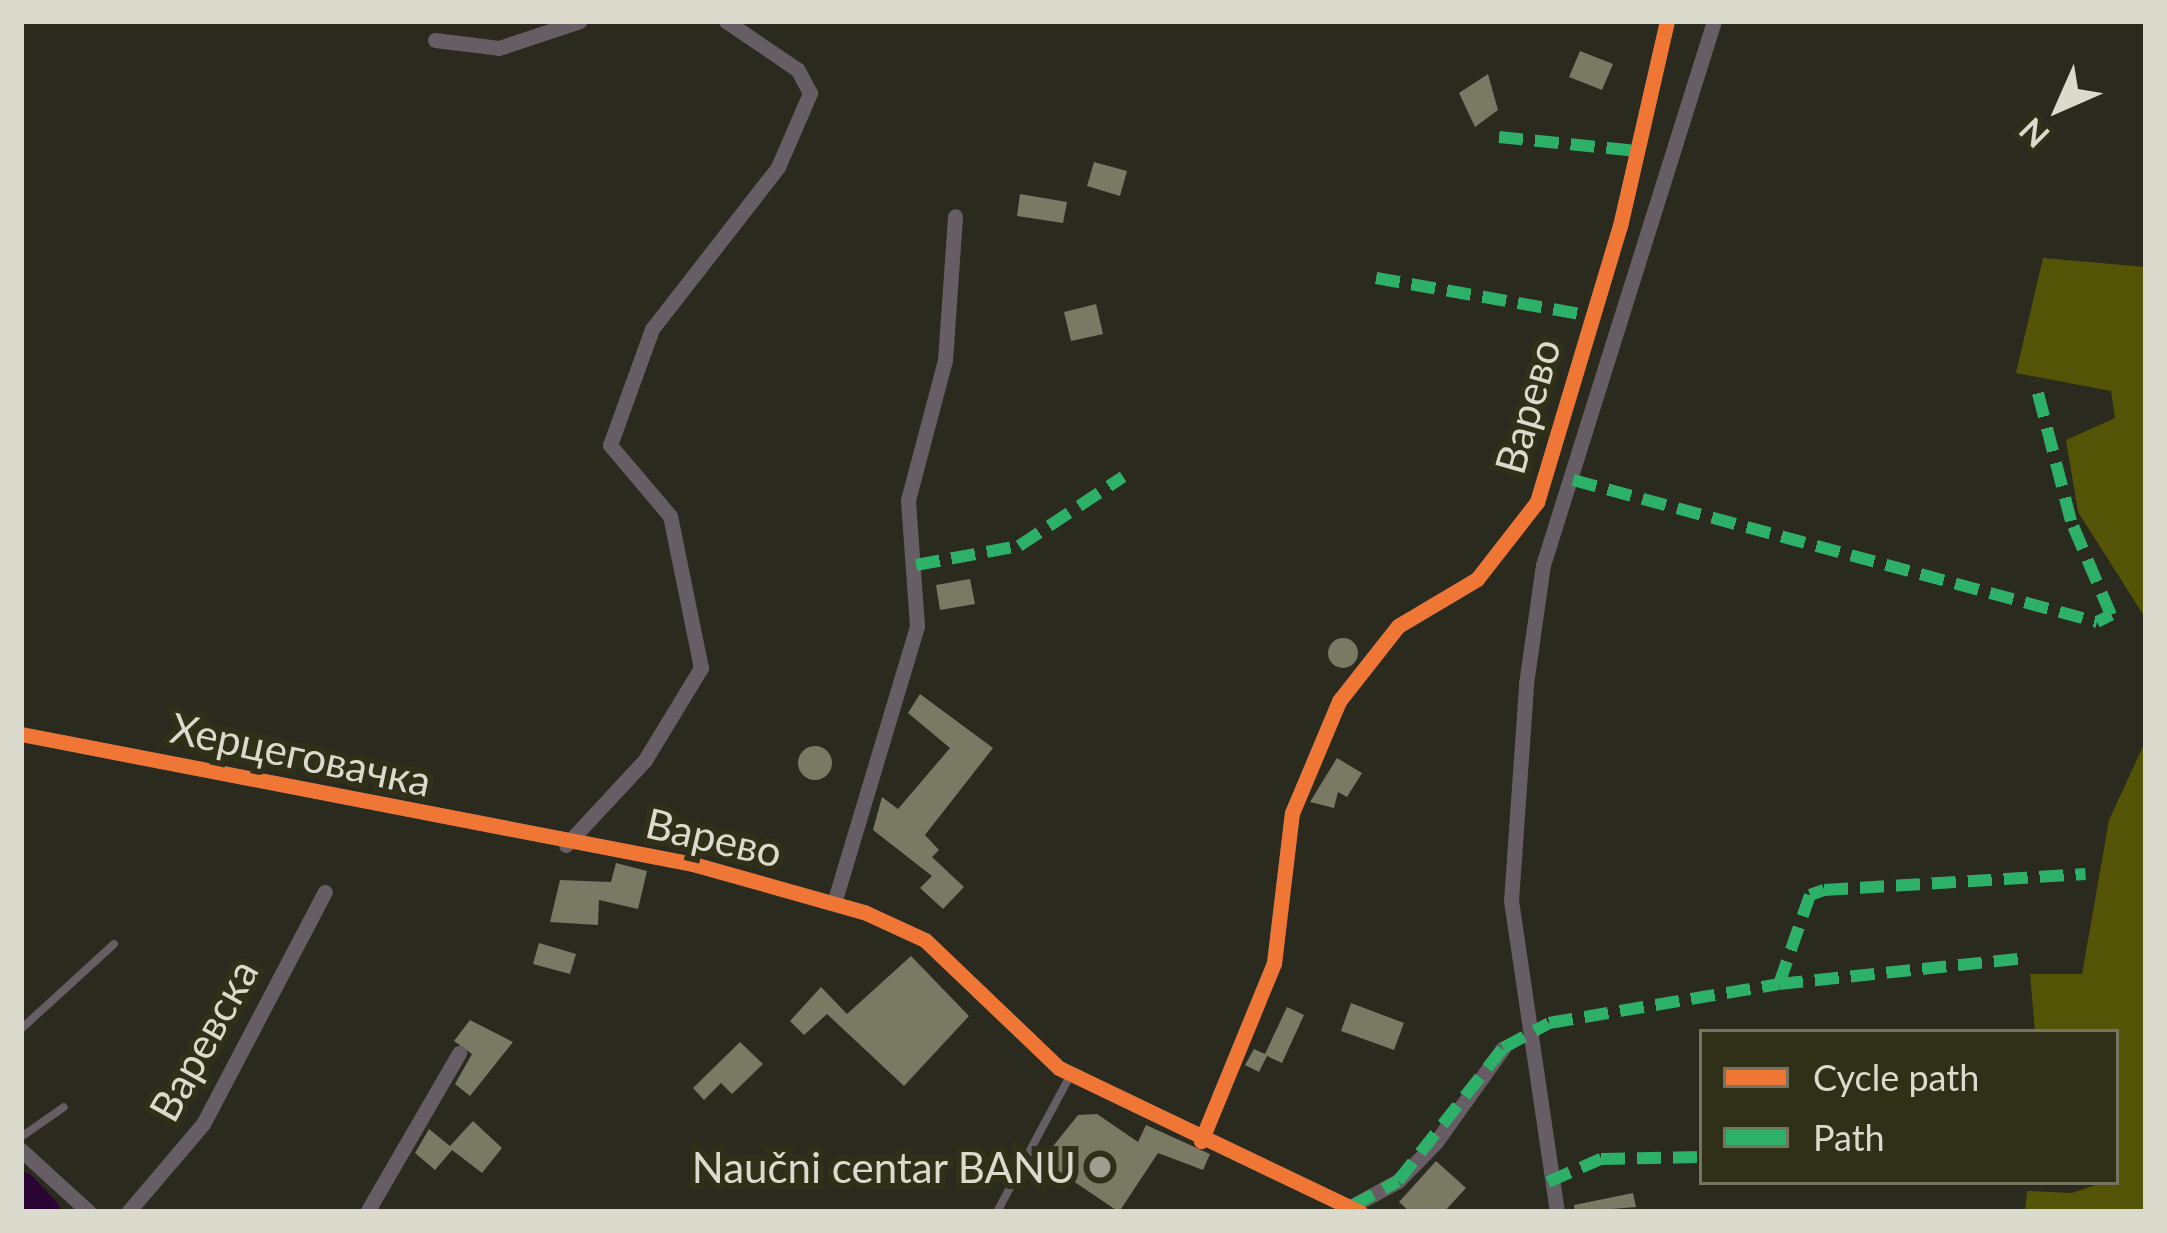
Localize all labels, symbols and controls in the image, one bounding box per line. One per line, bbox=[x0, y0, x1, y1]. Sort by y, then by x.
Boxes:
north arrow bbox=[1999, 48, 2119, 168]
text: N bbox=[2010, 110, 2057, 157]
street label: Варево bbox=[1484, 333, 1570, 479]
street label: Херцеговачка bbox=[166, 702, 436, 806]
street label: Варево bbox=[641, 797, 787, 877]
street label: Варевска bbox=[138, 950, 268, 1130]
legend bbox=[1699, 1029, 2119, 1185]
text: Cycle path bbox=[1813, 1055, 1979, 1099]
text: Path bbox=[1813, 1115, 1885, 1159]
place label: Naučni centar BANU bbox=[691, 1142, 1076, 1192]
marker: Naučni centar BANU bbox=[1087, 1154, 1113, 1180]

